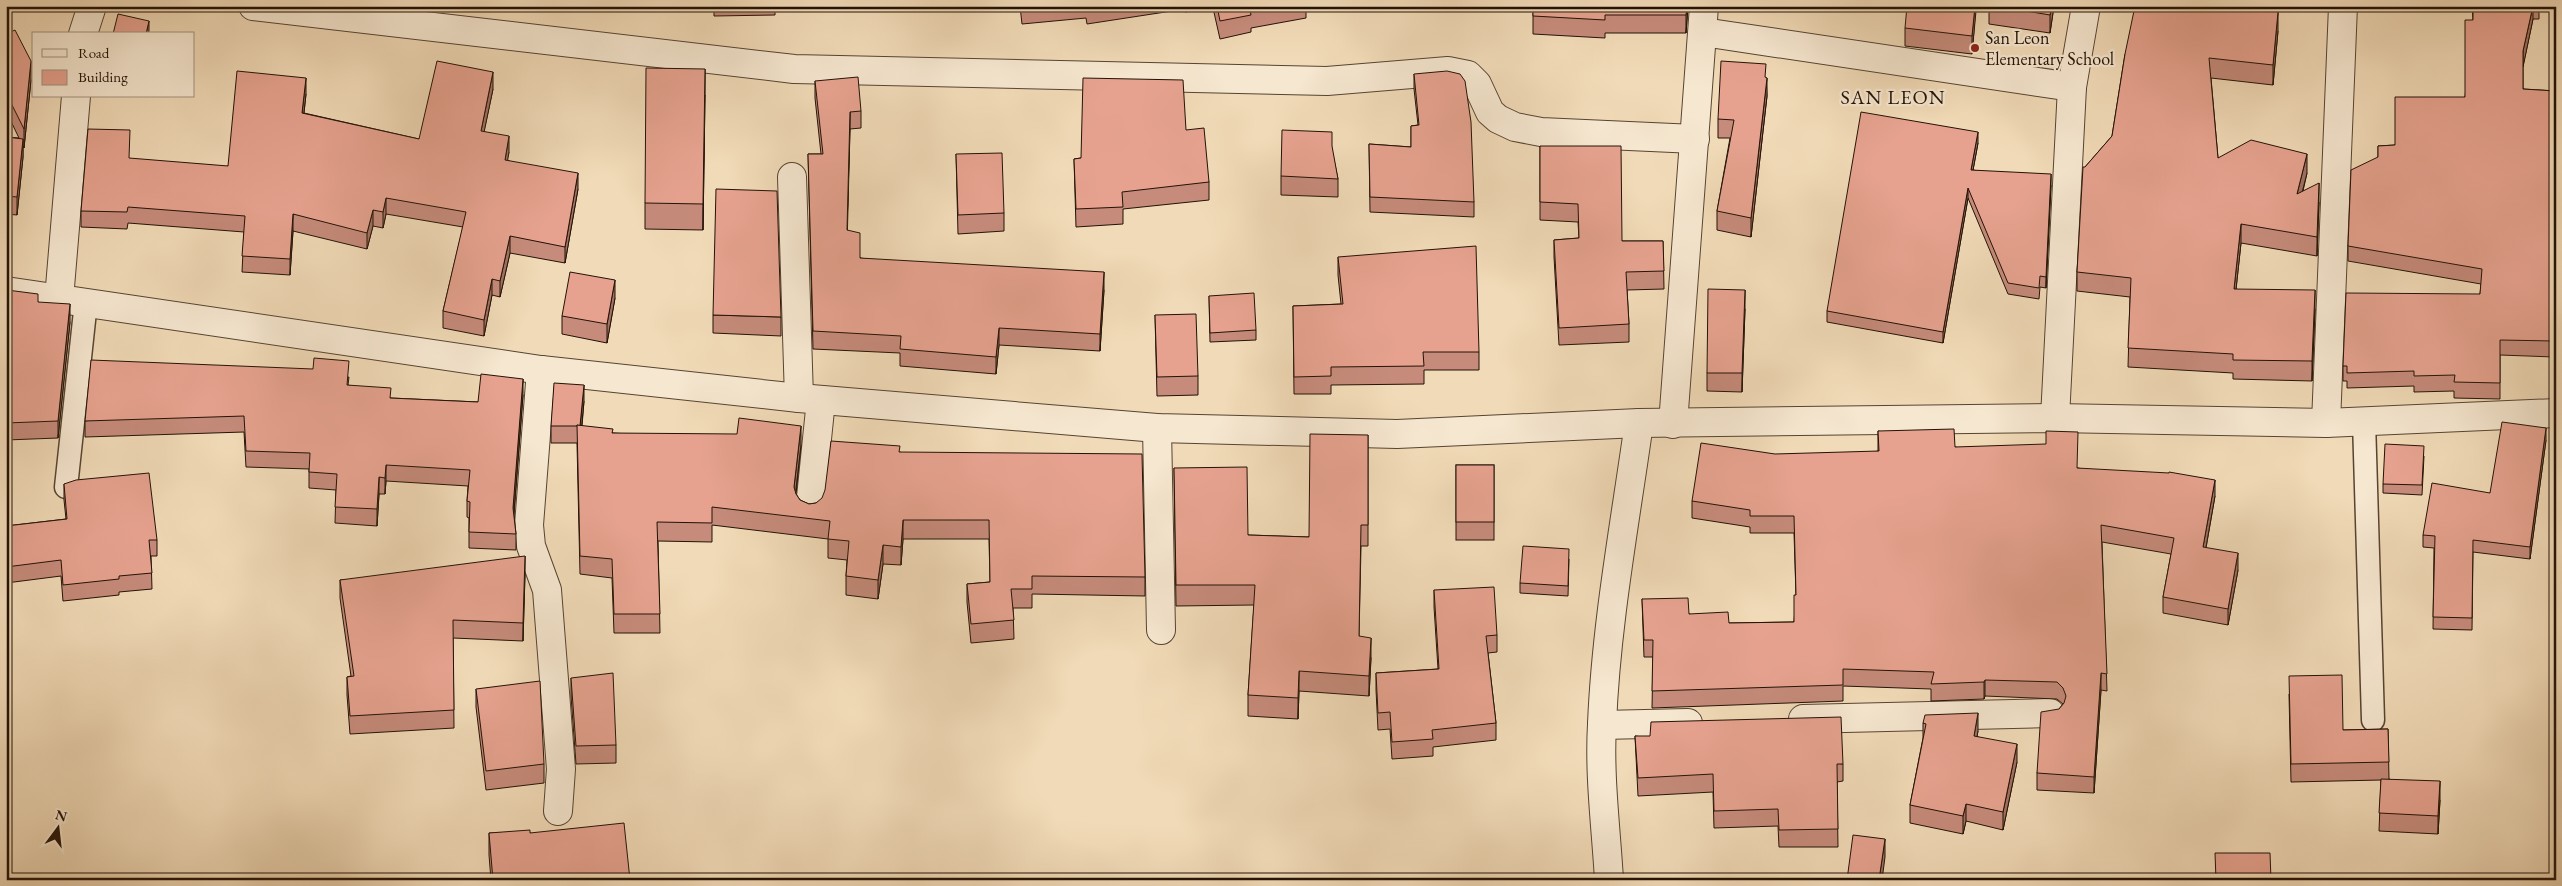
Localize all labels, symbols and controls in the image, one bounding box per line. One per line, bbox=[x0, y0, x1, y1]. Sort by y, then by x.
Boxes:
place label: San Leon Elementary School bbox=[1985, 26, 2114, 70]
legend bbox=[32, 32, 195, 98]
marker: San Leon Elementary School bbox=[1969, 42, 1981, 54]
text: Road bbox=[78, 43, 110, 62]
text: Building bbox=[78, 67, 128, 86]
district label: SAN LEON bbox=[1840, 84, 1946, 110]
north arrow bbox=[32, 804, 82, 854]
text: N bbox=[54, 805, 70, 826]

